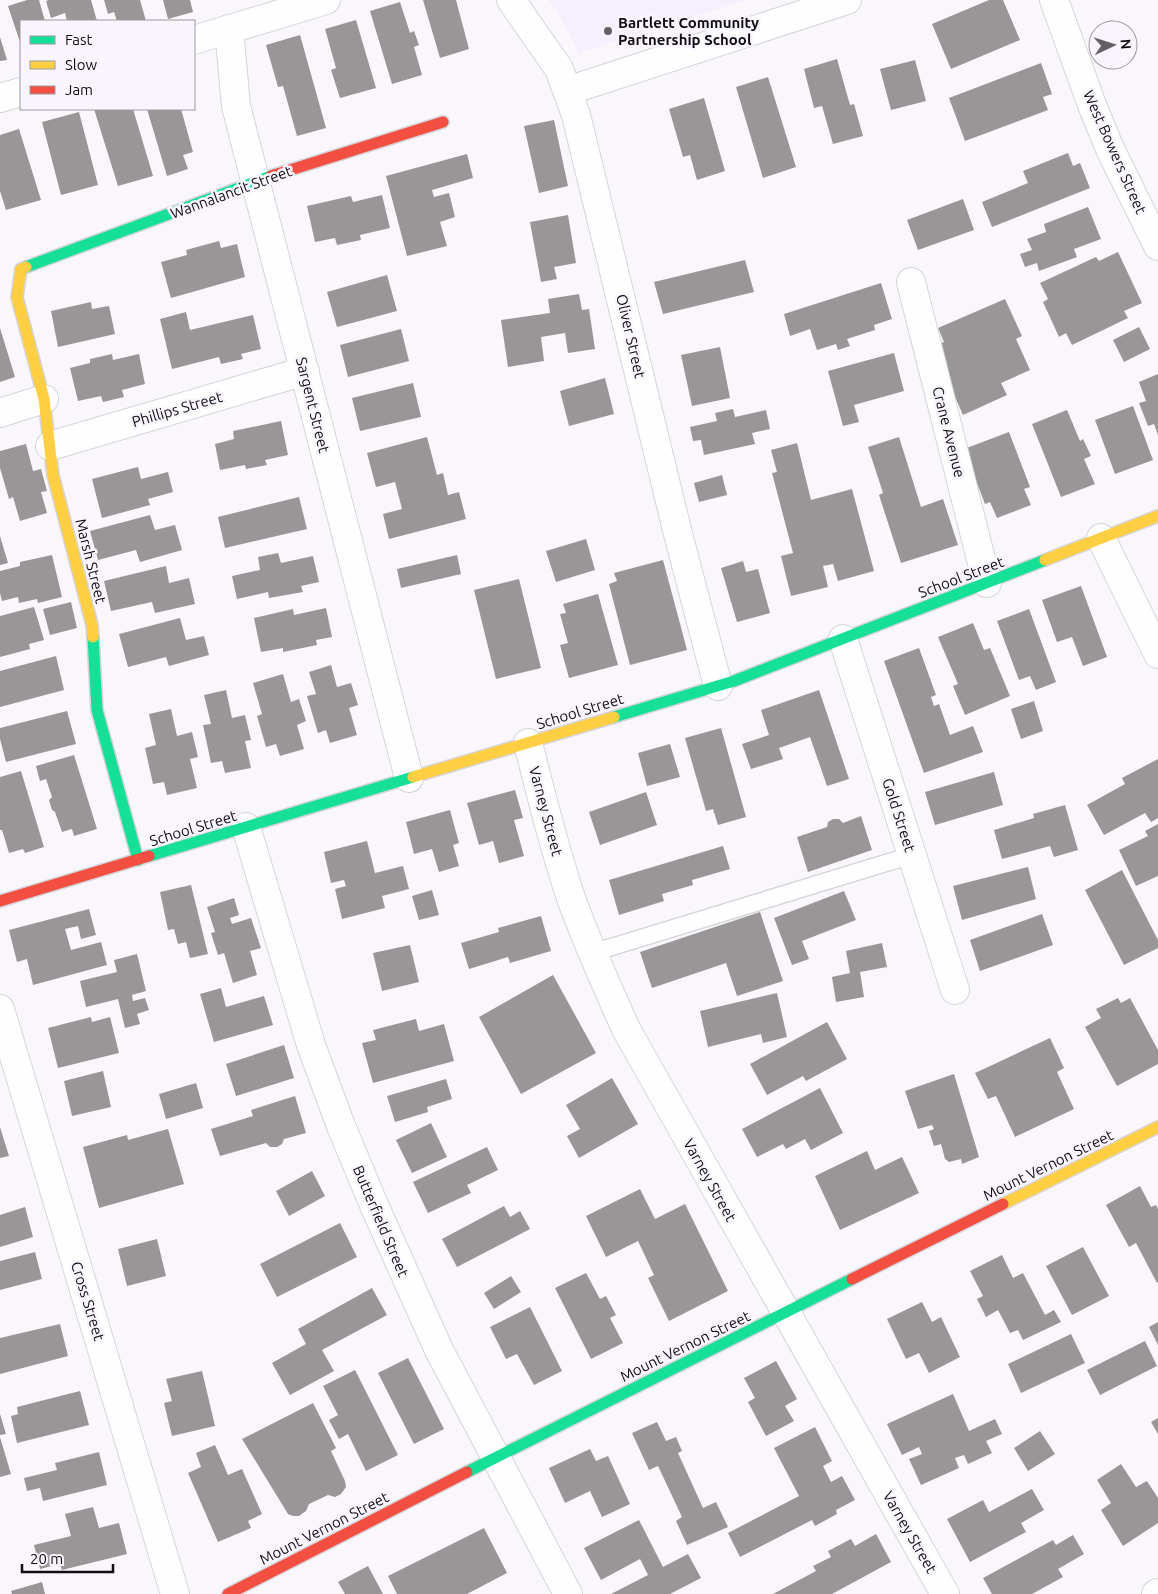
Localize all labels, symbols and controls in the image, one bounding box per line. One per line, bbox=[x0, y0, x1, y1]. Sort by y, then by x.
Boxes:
place label: Bartlett Community Partnership School bbox=[618, 14, 759, 48]
legend bbox=[20, 20, 195, 110]
north arrow bbox=[1088, 20, 1138, 70]
marker: Bartlett Community Partnership School bbox=[602, 25, 614, 37]
text: Fast bbox=[65, 31, 93, 48]
text: N bbox=[1118, 38, 1134, 50]
text: Slow bbox=[65, 56, 98, 73]
text: Jam bbox=[65, 81, 93, 98]
street label: West Bowers Street bbox=[1080, 88, 1150, 217]
street label: Wannalancit Street bbox=[168, 162, 294, 222]
street label: Oliver Street bbox=[613, 292, 649, 380]
street label: Sargent Street bbox=[293, 355, 333, 455]
street label: Crane Avenue bbox=[929, 385, 969, 479]
street label: Phillips Street bbox=[130, 388, 224, 430]
street label: Marsh Street bbox=[72, 517, 110, 605]
street label: School Street bbox=[916, 553, 1006, 601]
street label: School Street bbox=[534, 690, 626, 732]
street label: Varney Street bbox=[526, 764, 566, 858]
street label: Gold Street bbox=[879, 776, 919, 854]
street label: School Street bbox=[147, 807, 239, 849]
street label: Mount Vernon Street bbox=[980, 1126, 1116, 1204]
street label: Varney Street bbox=[680, 1136, 740, 1224]
street label: Butterfield Street bbox=[350, 1163, 412, 1279]
street label: Cross Street bbox=[68, 1259, 108, 1343]
street label: Mount Vernon Street bbox=[617, 1307, 753, 1385]
street label: Mount Vernon Street bbox=[257, 1488, 391, 1568]
street label: Varney Street bbox=[880, 1488, 940, 1576]
scale bar bbox=[22, 1542, 114, 1574]
text: 20 m bbox=[30, 1550, 63, 1567]

